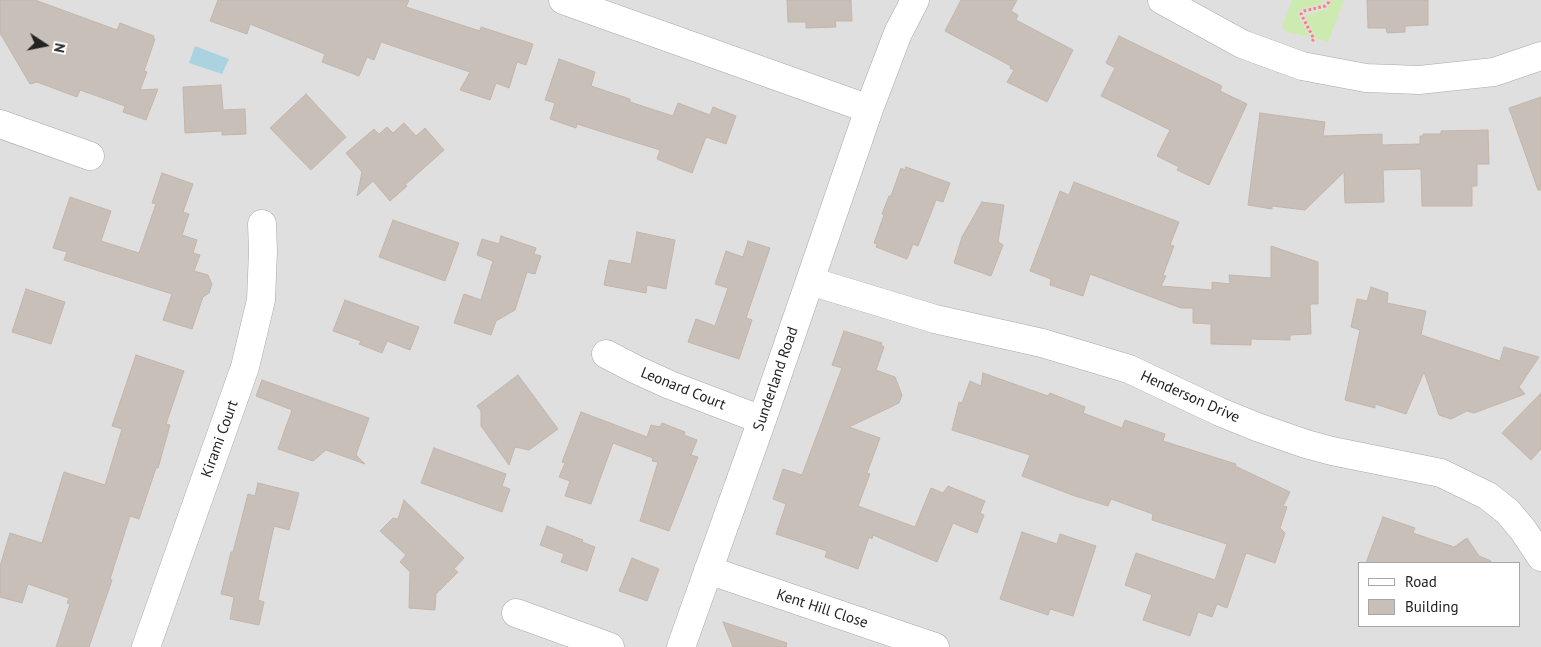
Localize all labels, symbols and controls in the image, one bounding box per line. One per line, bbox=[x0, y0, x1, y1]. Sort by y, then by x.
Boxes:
north arrow bbox=[20, 20, 70, 70]
text: N bbox=[50, 42, 69, 54]
street label: Sunderland Road bbox=[750, 325, 802, 433]
street label: Leonard Court bbox=[638, 364, 728, 414]
street label: Henderson Drive bbox=[1138, 367, 1242, 427]
street label: Kirami Court bbox=[198, 398, 242, 480]
legend bbox=[1358, 562, 1521, 627]
text: Road bbox=[1405, 572, 1437, 591]
street label: Kent Hill Close bbox=[774, 586, 870, 632]
text: Building bbox=[1405, 597, 1459, 616]

